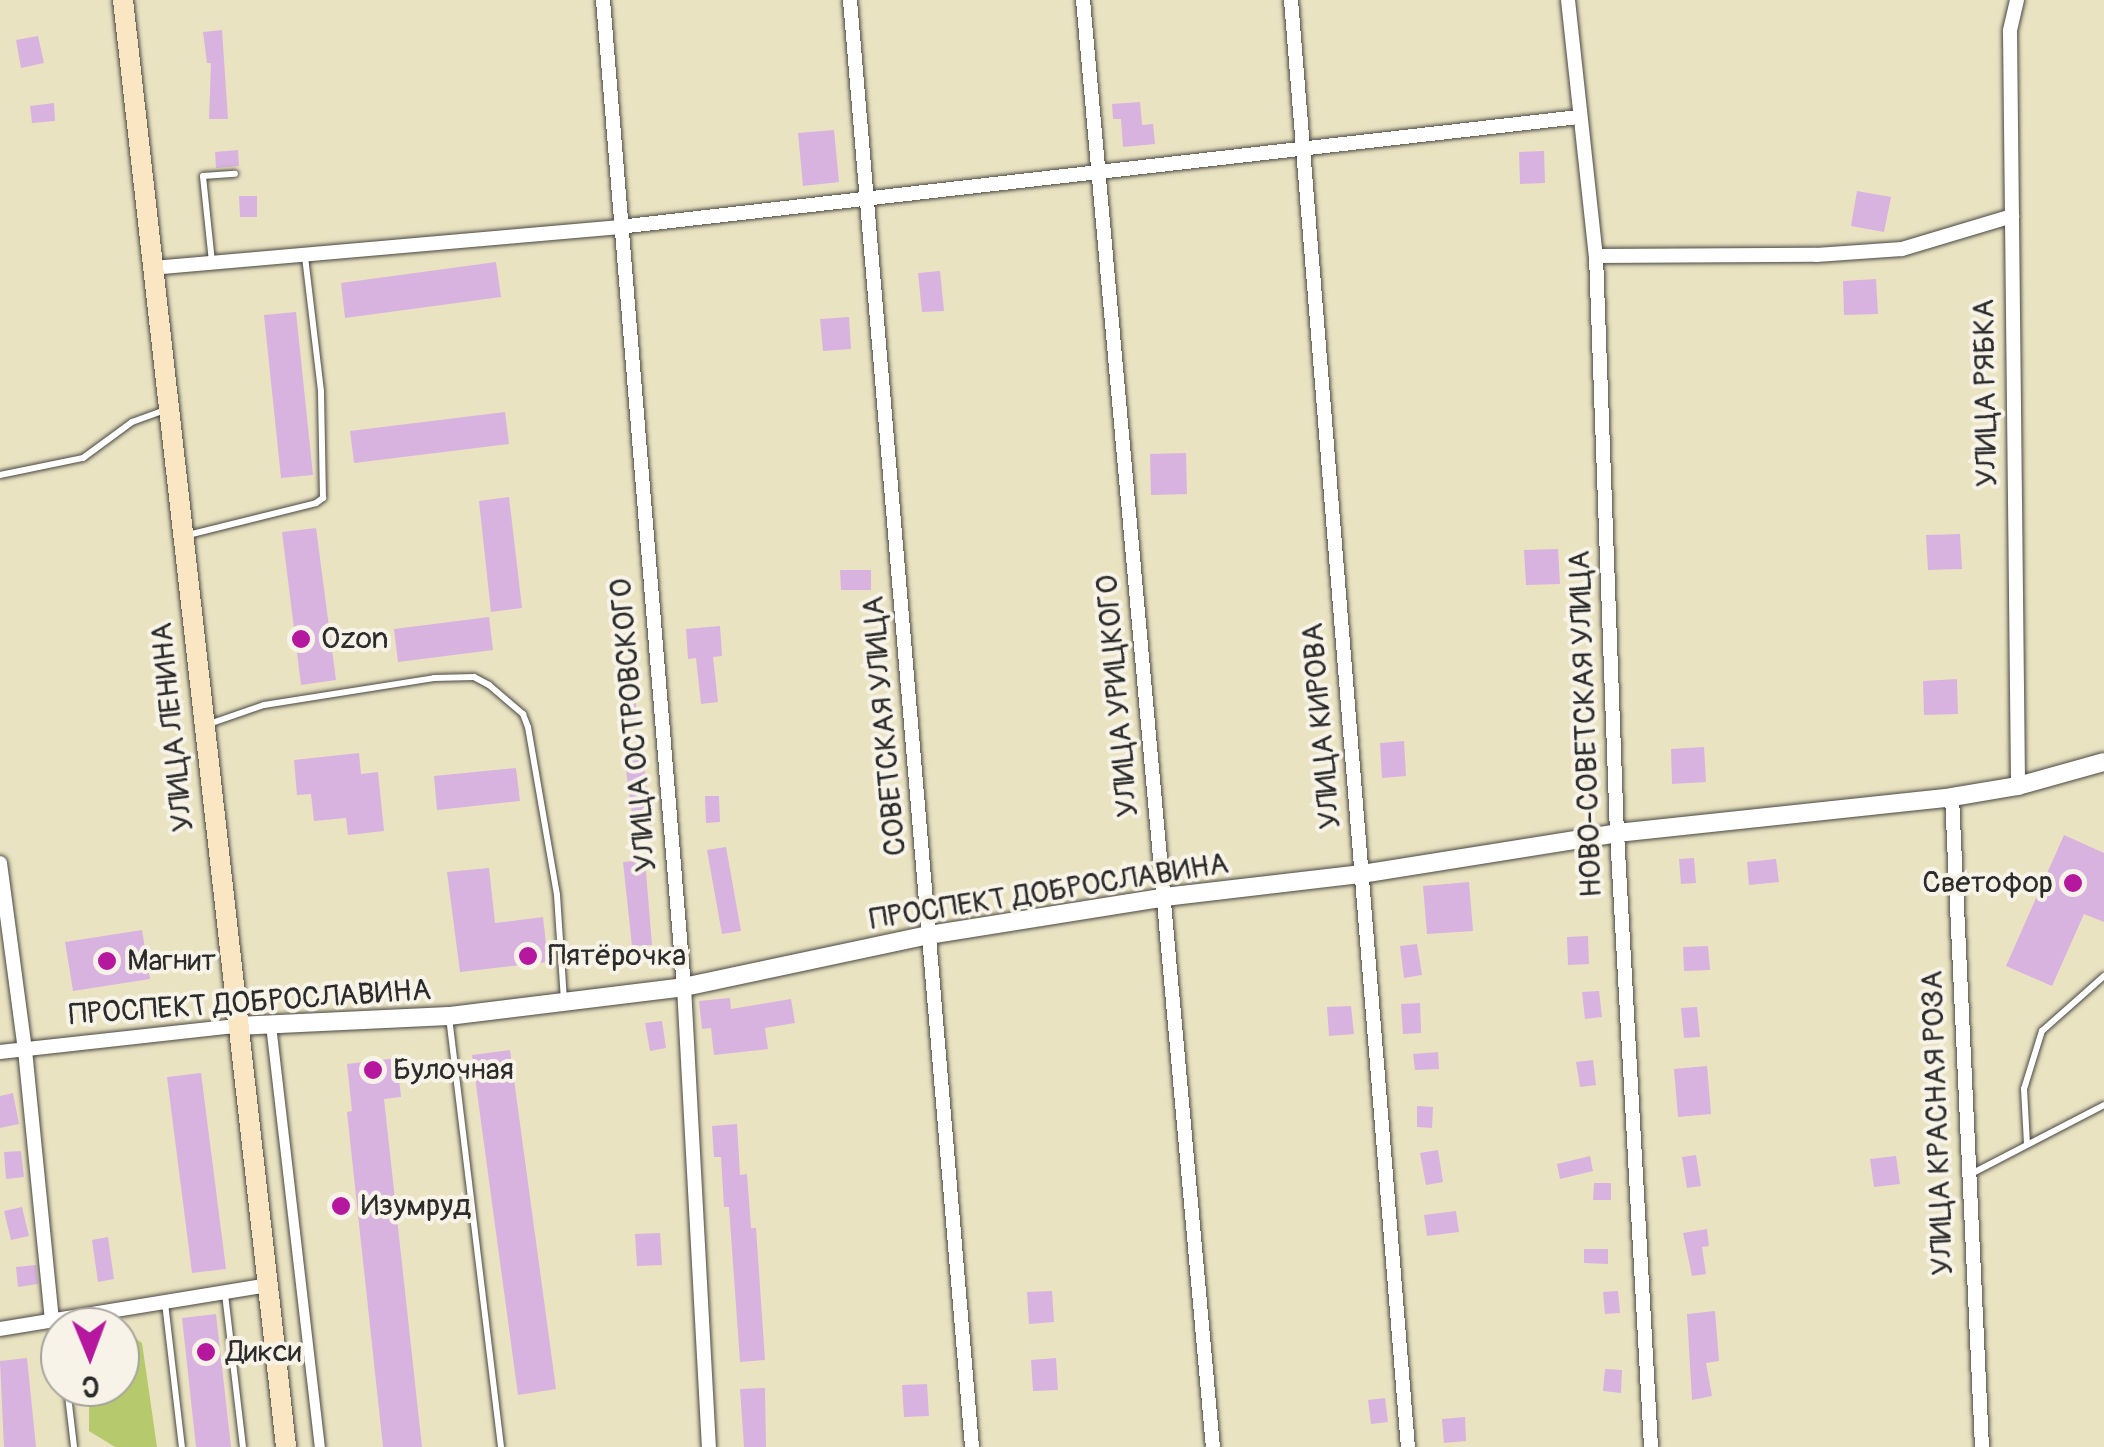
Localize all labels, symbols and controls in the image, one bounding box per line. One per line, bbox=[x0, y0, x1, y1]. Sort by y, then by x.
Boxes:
street label: УЛИЦА РЯБКА bbox=[1966, 299, 2006, 487]
street label: НОВО-СОВЕТСКАЯ УЛИЦА bbox=[1562, 550, 1610, 898]
street label: УЛИЦА УРИЦКОГО bbox=[1089, 573, 1147, 819]
street label: УЛИЦА ОСТРОВСКОГО bbox=[603, 577, 665, 873]
street label: СОВЕТСКАЯ УЛИЦА bbox=[856, 595, 914, 857]
street label: УЛИЦА ЛЕНИНА bbox=[144, 621, 202, 833]
place label: Ozon bbox=[321, 621, 388, 657]
street label: УЛИЦА КИРОВА bbox=[1295, 621, 1349, 831]
marker: Ozon bbox=[290, 628, 312, 650]
street label: ПРОСПЕКТ ДОБРОСЛАВИНА bbox=[867, 846, 1231, 938]
place label: Светофор bbox=[1922, 865, 2053, 901]
marker: Светофор bbox=[2062, 872, 2084, 894]
place label: Пятёрочка bbox=[548, 938, 686, 974]
place label: Магнит bbox=[127, 943, 216, 979]
marker: Пятёрочка bbox=[517, 945, 539, 967]
marker: Магнит bbox=[96, 950, 118, 972]
street label: УЛИЦА КРАСНАЯ РОЗА bbox=[1915, 970, 1961, 1276]
street label: ПРОСПЕКТ ДОБРОСЛАВИНА bbox=[68, 972, 432, 1034]
place label: Булочная bbox=[393, 1052, 514, 1088]
marker: Булочная bbox=[362, 1059, 384, 1081]
place label: Изумруд bbox=[361, 1188, 471, 1224]
marker: Изумруд bbox=[330, 1195, 352, 1217]
north arrow bbox=[40, 1307, 140, 1407]
place label: Дикси bbox=[226, 1334, 301, 1370]
marker: Дикси bbox=[195, 1341, 217, 1363]
text: С bbox=[82, 1368, 99, 1403]

